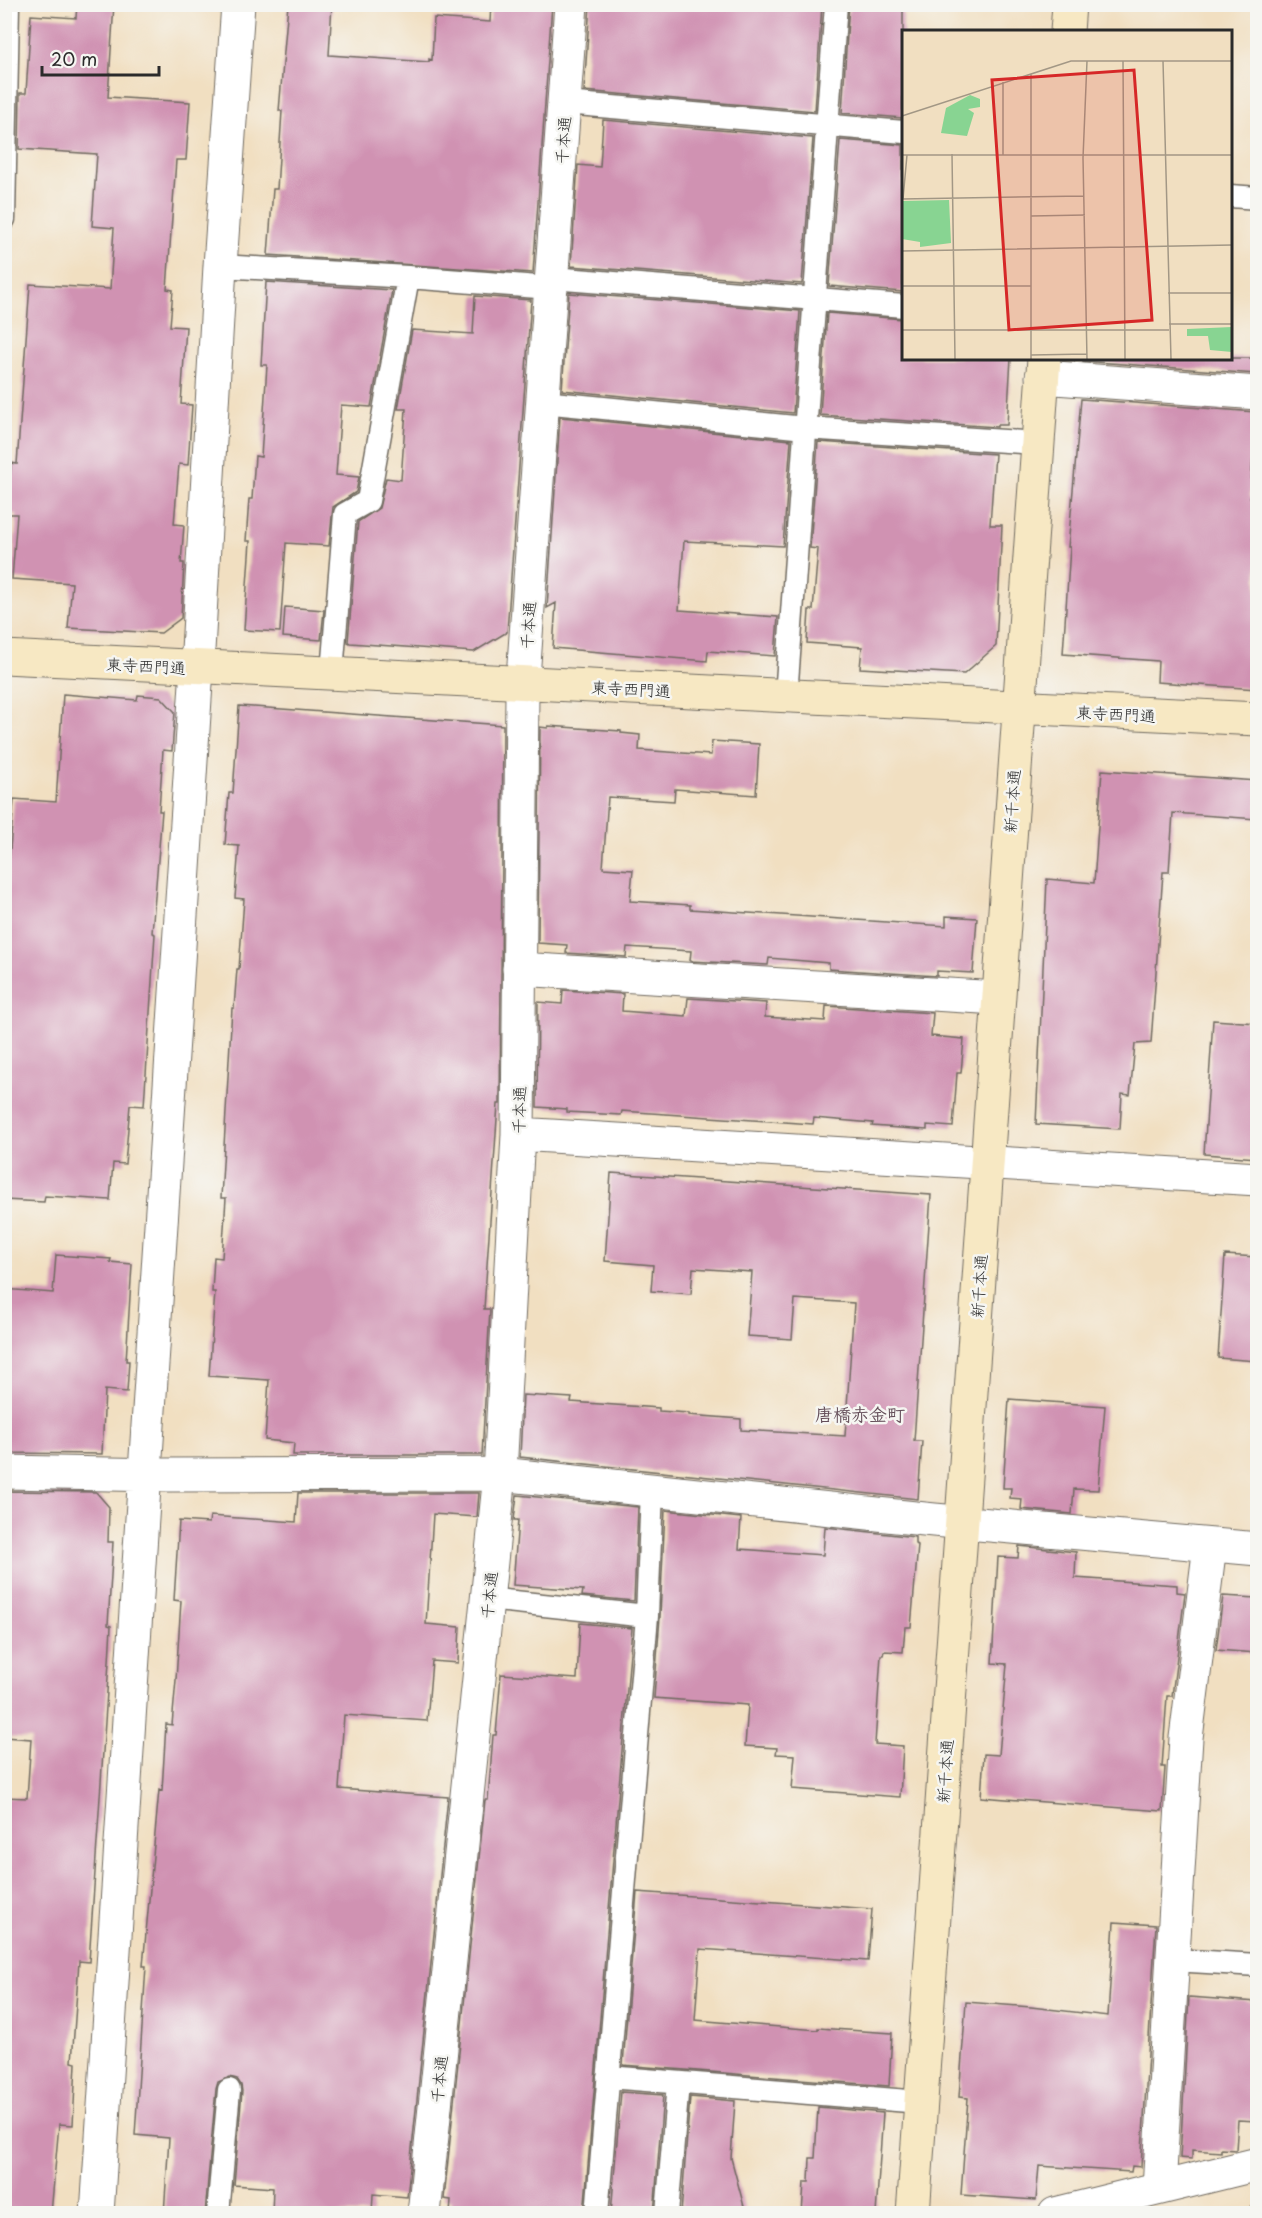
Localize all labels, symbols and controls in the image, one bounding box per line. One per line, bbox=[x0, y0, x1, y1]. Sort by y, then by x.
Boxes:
inset map bbox=[902, 30, 1232, 360]
scale bar bbox=[42, 39, 159, 77]
text: 20 m bbox=[51, 45, 97, 72]
street label: 千本通 bbox=[548, 115, 576, 165]
street label: 千本通 bbox=[513, 600, 541, 650]
street label: 東寺西門通 bbox=[105, 651, 187, 679]
street label: 東寺西門通 bbox=[590, 674, 672, 702]
street label: 東寺西門通 bbox=[1075, 699, 1157, 727]
street label: 新千本通 bbox=[997, 768, 1025, 834]
street label: 千本通 bbox=[506, 1086, 530, 1134]
street label: 新千本通 bbox=[964, 1253, 992, 1319]
district label: 唐橋赤金町 bbox=[815, 1400, 905, 1427]
street label: 千本通 bbox=[474, 1570, 502, 1620]
street label: 新千本通 bbox=[930, 1738, 958, 1804]
street label: 千本通 bbox=[424, 2054, 452, 2104]

